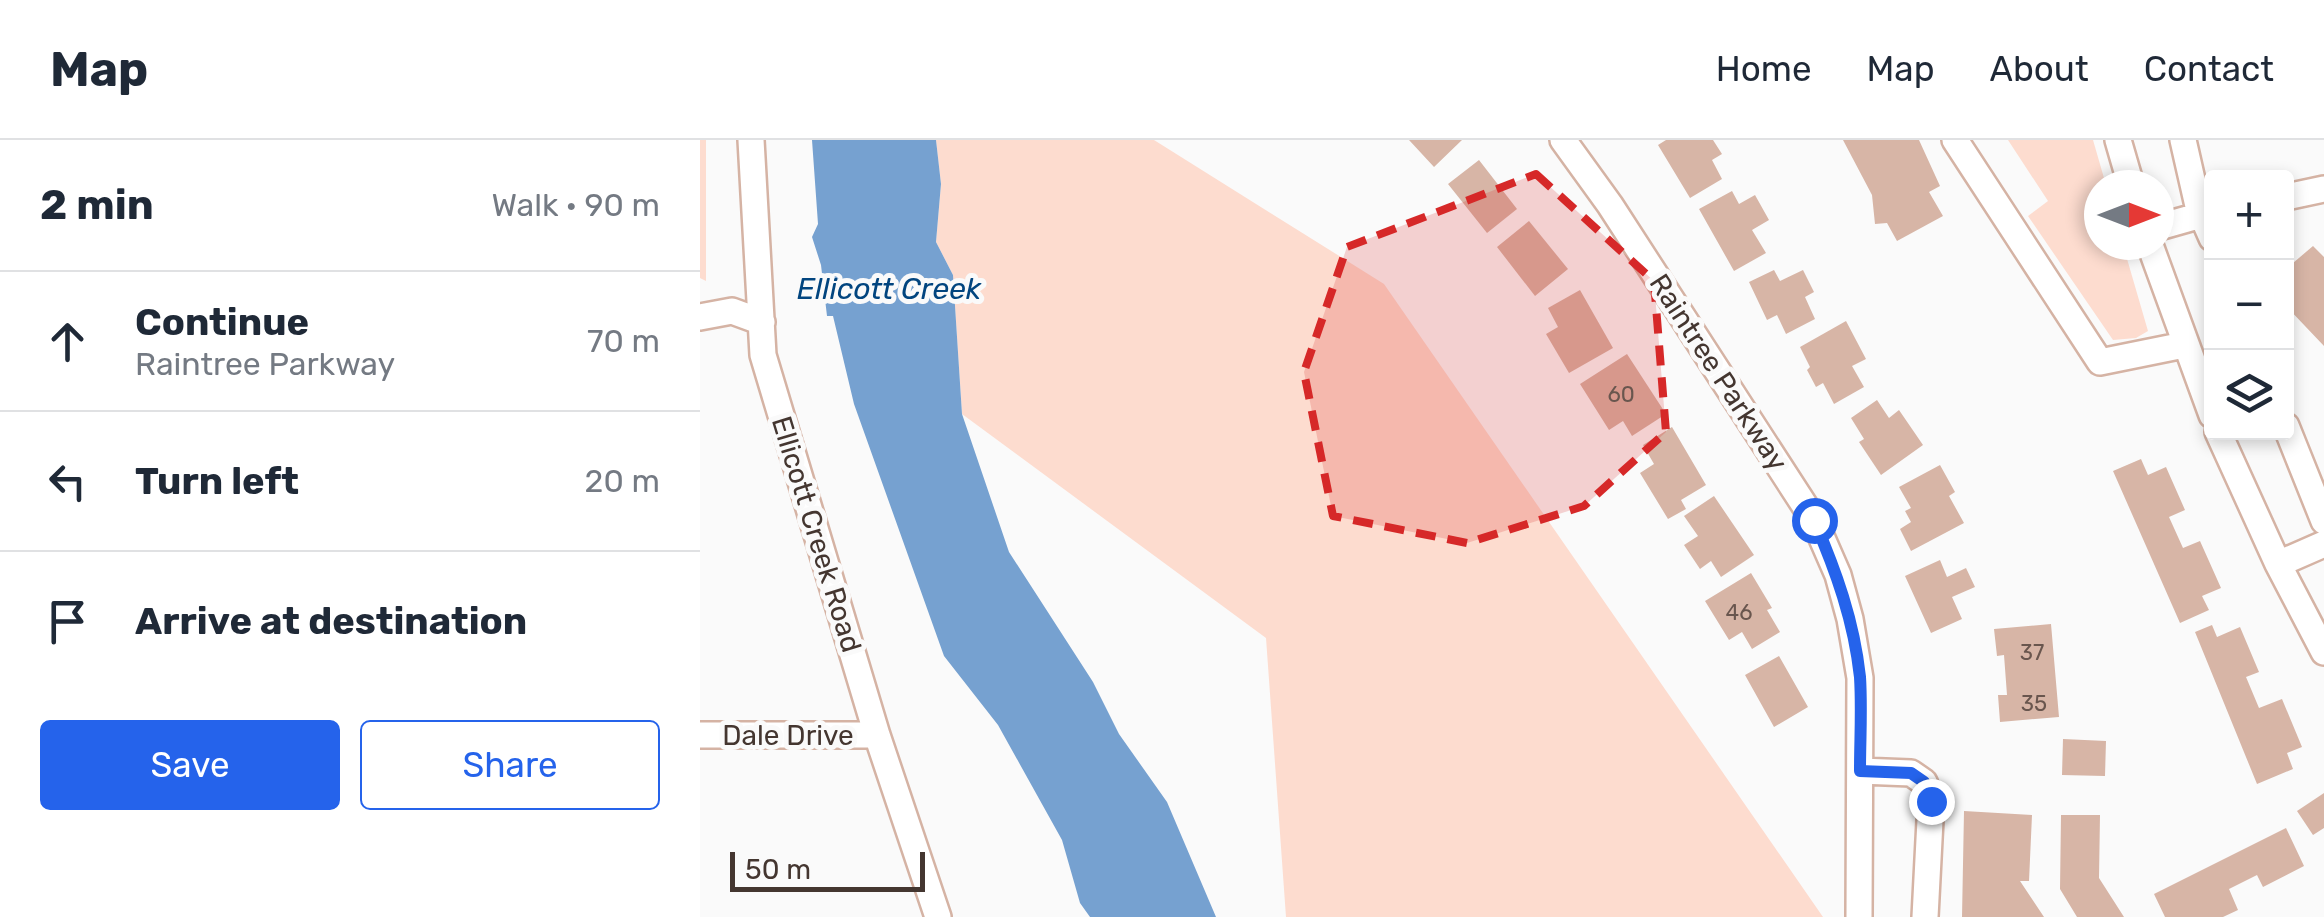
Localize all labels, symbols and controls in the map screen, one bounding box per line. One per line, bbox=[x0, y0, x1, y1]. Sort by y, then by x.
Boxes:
text: Map bbox=[50, 41, 148, 98]
text: Home bbox=[1716, 48, 1812, 90]
text: Map bbox=[1867, 48, 1935, 90]
text: About bbox=[1990, 48, 2089, 90]
text: Contact bbox=[2144, 48, 2274, 90]
north arrow bbox=[2084, 170, 2174, 260]
map controls bbox=[2204, 170, 2294, 440]
button: + bbox=[2204, 170, 2294, 260]
text: 2 min bbox=[40, 180, 154, 230]
text: Walk · 90 m bbox=[492, 186, 660, 224]
button: − bbox=[2204, 260, 2294, 350]
street label: Raintree Parkway bbox=[1643, 268, 1794, 477]
water label: Ellicott Creek bbox=[797, 271, 982, 307]
text: Continue bbox=[135, 299, 309, 345]
icon: ahead bbox=[40, 314, 95, 369]
text: 70 m bbox=[587, 322, 660, 360]
text: Raintree Parkway bbox=[135, 345, 395, 383]
button: layers bbox=[2204, 350, 2294, 440]
house number: 60 bbox=[1607, 381, 1635, 408]
street label: Ellicott Creek Road bbox=[765, 412, 868, 656]
icon: left bbox=[40, 454, 95, 509]
text: Turn left bbox=[135, 458, 299, 504]
text: 20 m bbox=[585, 462, 660, 500]
route start bbox=[1792, 498, 1838, 544]
icon: arrive bbox=[40, 594, 95, 649]
text: Arrive at destination bbox=[135, 598, 527, 644]
house number: 46 bbox=[1726, 599, 1752, 626]
house number: 37 bbox=[2020, 639, 2044, 666]
house number: 35 bbox=[2021, 690, 2047, 717]
street label: Dale Drive bbox=[722, 719, 854, 752]
button: Save bbox=[40, 720, 340, 810]
button: Share bbox=[360, 720, 660, 810]
route end bbox=[1909, 779, 1955, 825]
scale bar bbox=[730, 847, 925, 892]
text: 50 m bbox=[745, 853, 811, 886]

